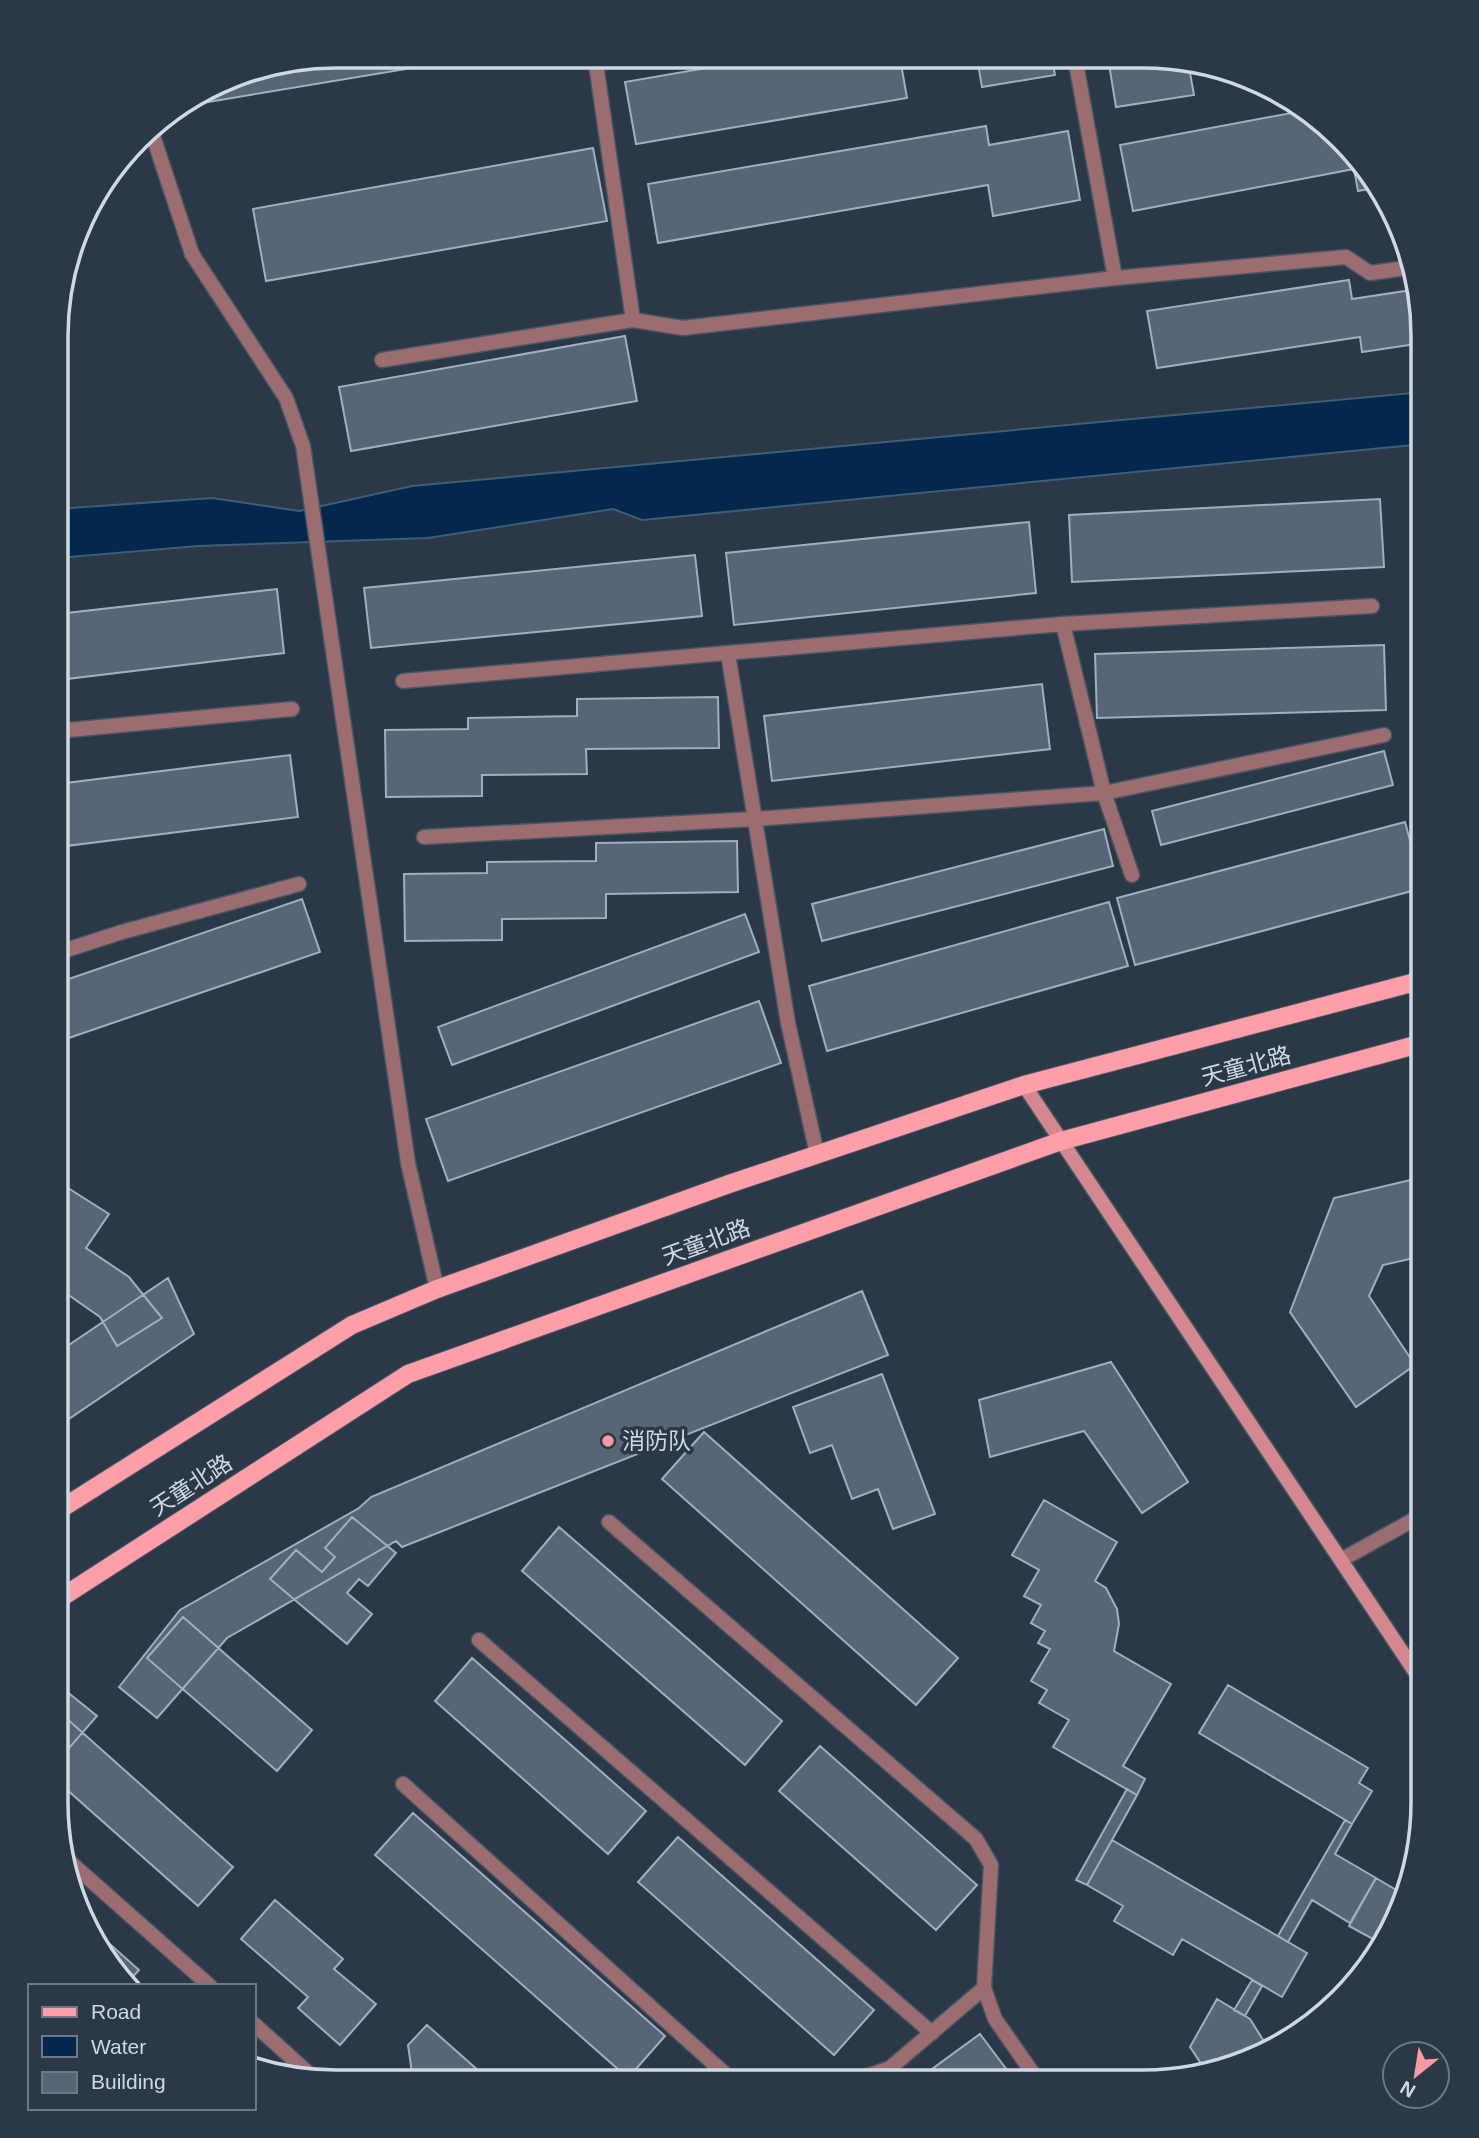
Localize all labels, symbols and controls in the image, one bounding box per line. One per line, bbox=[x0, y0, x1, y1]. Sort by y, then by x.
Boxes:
street label: 天童北路 bbox=[1198, 1042, 1294, 1090]
street label: 天童北路 bbox=[658, 1214, 754, 1270]
place label: 消防队 bbox=[622, 1428, 691, 1454]
marker: 消防队 bbox=[600, 1433, 616, 1449]
street label: 天童北路 bbox=[145, 1449, 237, 1521]
legend bbox=[28, 1984, 256, 2110]
text: Road bbox=[91, 2000, 141, 2023]
text: Water bbox=[91, 2035, 146, 2058]
north arrow bbox=[1381, 2040, 1451, 2110]
text: Building bbox=[91, 2070, 166, 2093]
text: N bbox=[1397, 2077, 1419, 2102]

